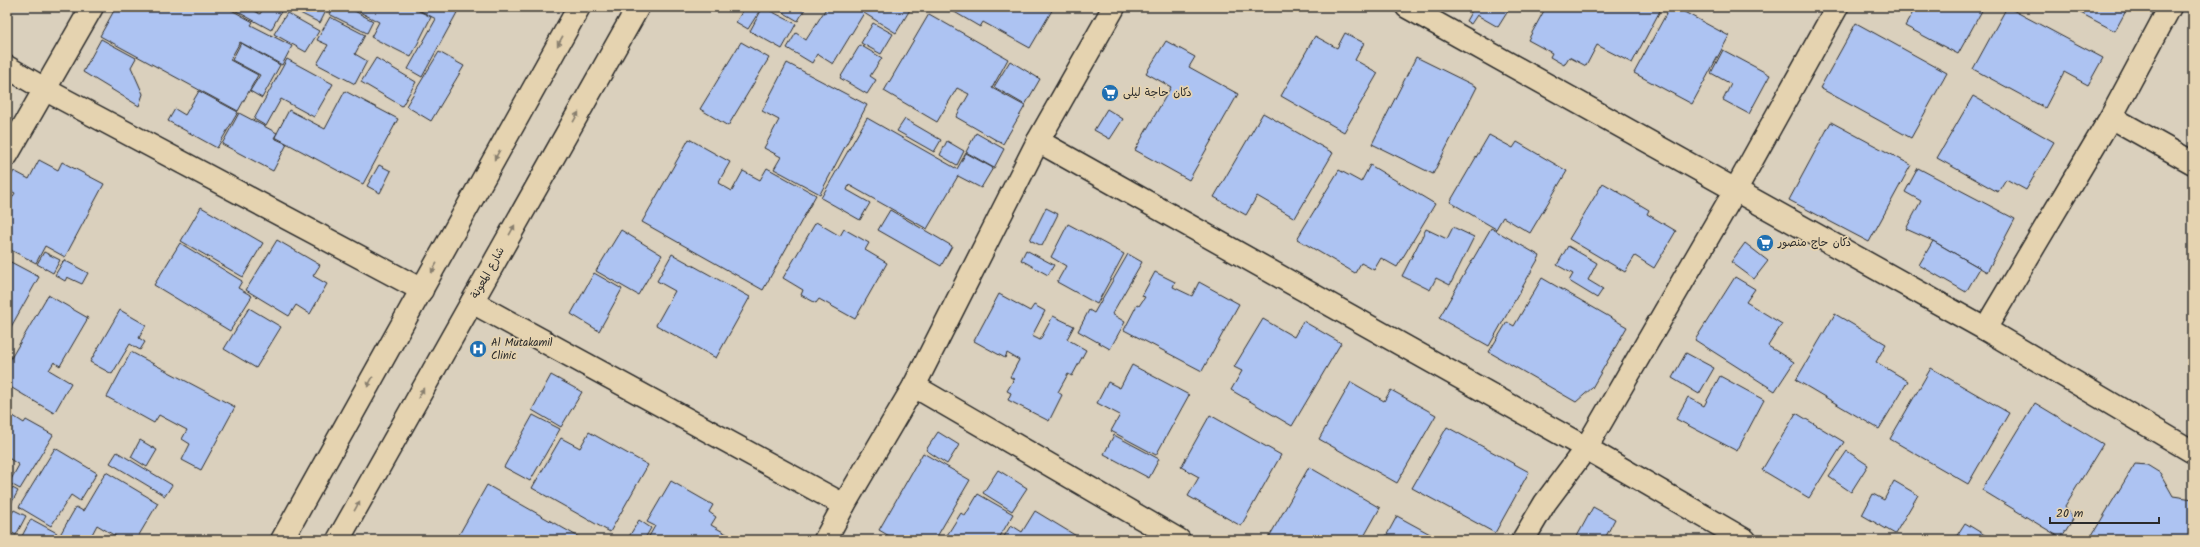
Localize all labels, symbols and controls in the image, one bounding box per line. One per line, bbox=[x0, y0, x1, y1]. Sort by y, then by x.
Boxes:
one-way arrow bbox=[557, 35, 564, 47]
supermarket icon: دكان حاجة ليلى bbox=[1100, 83, 1120, 103]
place label: دكان حاجة ليلى bbox=[1123, 84, 1192, 102]
one-way arrow bbox=[572, 111, 579, 123]
one-way arrow bbox=[494, 149, 500, 160]
one-way arrow bbox=[508, 225, 515, 236]
supermarket icon: دكان حاج منصور bbox=[1755, 233, 1775, 253]
place label: دكان حاج منصور bbox=[1777, 234, 1851, 252]
street label: شارع المعونة bbox=[466, 244, 510, 302]
one-way arrow bbox=[430, 262, 437, 274]
place label: Al Mutakamil Clinic bbox=[491, 334, 553, 365]
hospital icon: Al Mutakamil Clinic bbox=[468, 339, 488, 359]
one-way arrow bbox=[367, 376, 374, 387]
one-way arrow bbox=[417, 387, 424, 398]
scale bar bbox=[2050, 499, 2159, 525]
one-way arrow bbox=[354, 500, 361, 512]
text: 20 m bbox=[2056, 504, 2084, 523]

